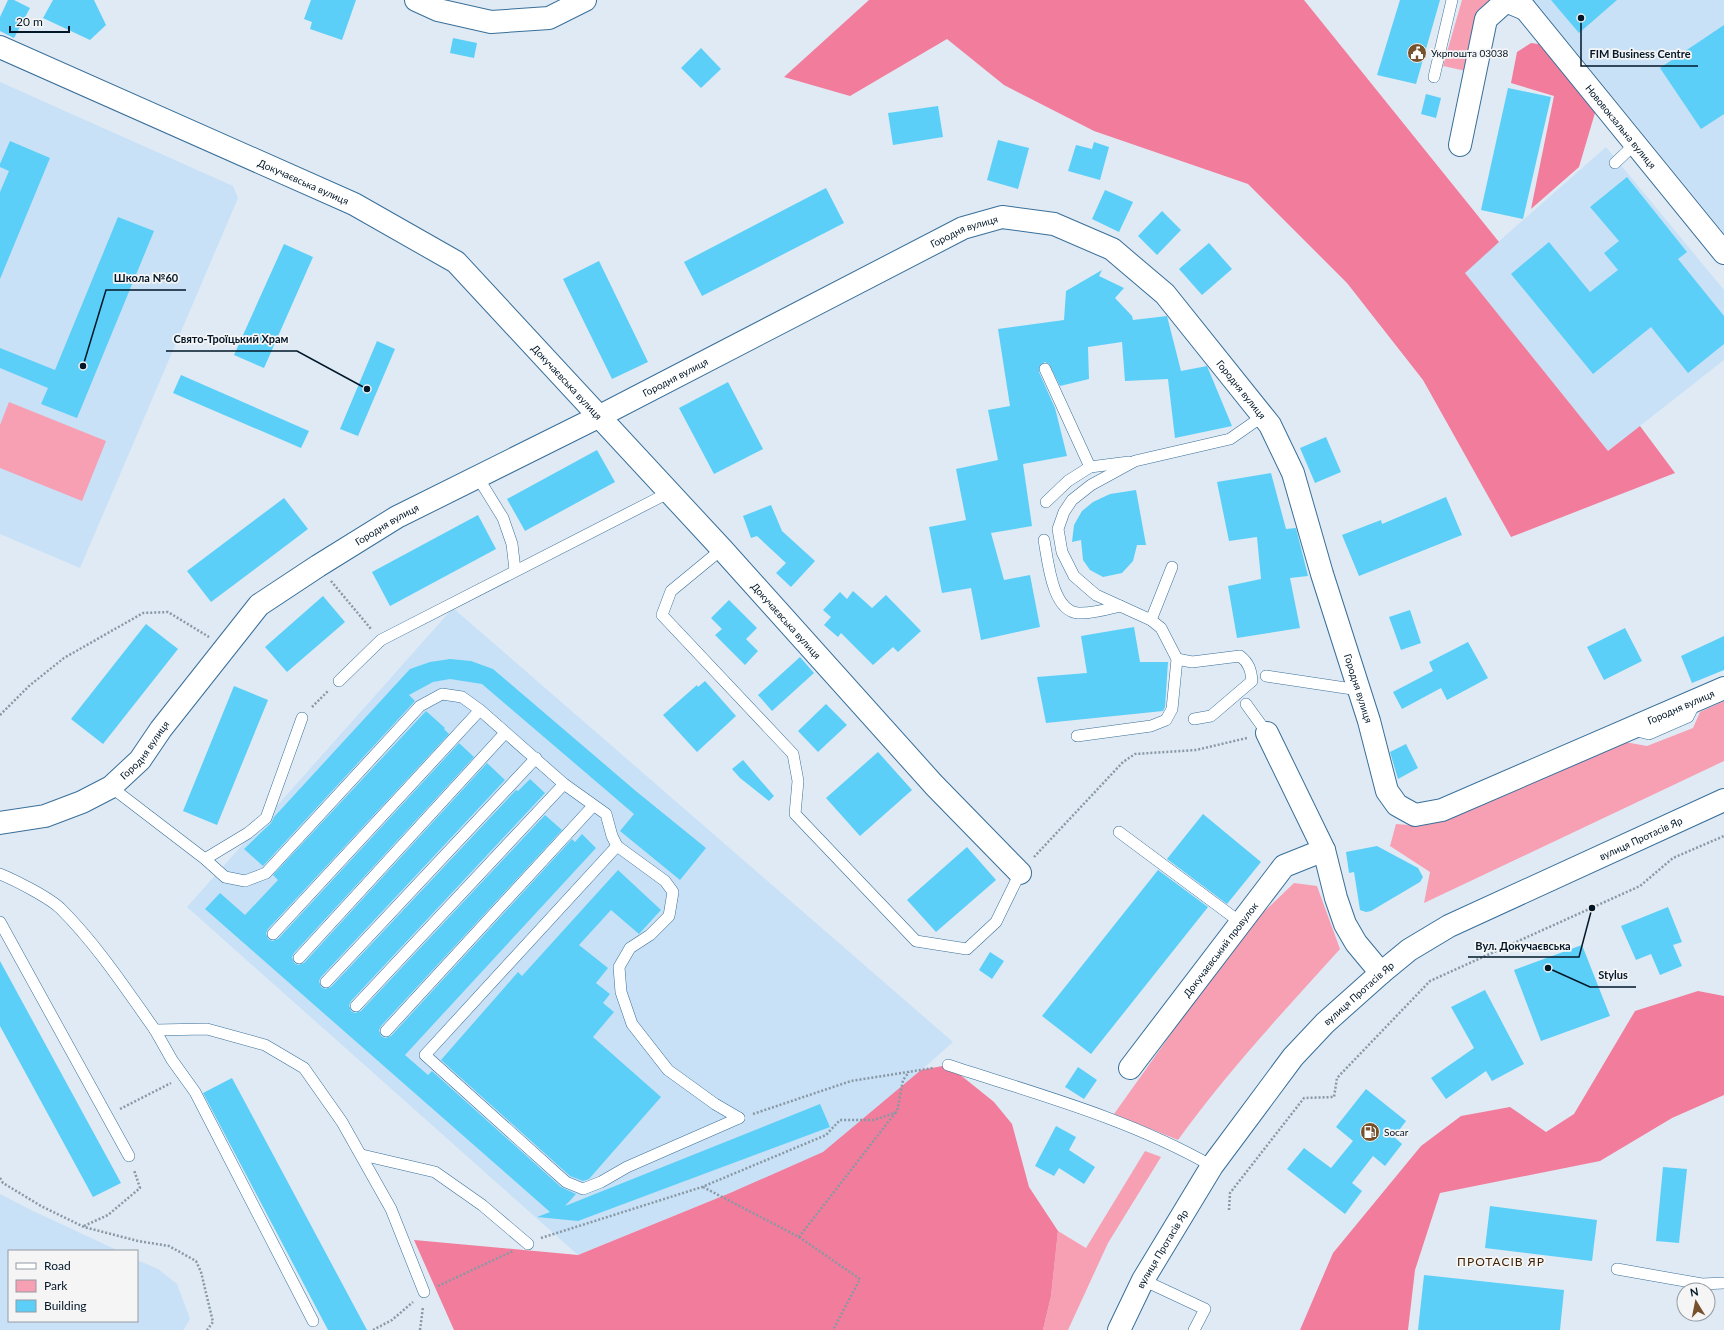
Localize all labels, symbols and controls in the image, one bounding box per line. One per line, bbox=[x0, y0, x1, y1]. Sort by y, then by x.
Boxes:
scale bar bbox=[10, 8, 69, 34]
text: 20 m bbox=[16, 14, 43, 29]
public building icon: Укрпошта 03038 bbox=[1406, 42, 1428, 64]
callout: FIM Business Centre bbox=[1581, 43, 1698, 66]
place label: Укрпошта 03038 bbox=[1431, 47, 1509, 59]
text: FIM Business Centre bbox=[1589, 47, 1691, 60]
street label: Нововокзальна вулиця bbox=[1583, 82, 1659, 171]
street label: Докучаєвська вулиця bbox=[256, 156, 351, 207]
street label: Городня вулиця bbox=[928, 212, 999, 250]
callout: Школа №60 bbox=[106, 267, 186, 290]
text: Школа №60 bbox=[114, 271, 179, 284]
callout: Свято-Троїцький Храм bbox=[166, 328, 297, 351]
text: Свято-Троїцький Храм bbox=[174, 332, 289, 345]
street label: Докучаєвська вулиця bbox=[529, 342, 605, 422]
street label: Городня вулиця bbox=[641, 355, 710, 399]
street label: Городня вулиця bbox=[1214, 358, 1269, 421]
street label: Городня вулиця bbox=[353, 501, 421, 548]
street label: Докучаєвська вулиця bbox=[749, 580, 823, 661]
street label: Городня вулиця bbox=[1342, 652, 1375, 724]
street label: Городня вулиця bbox=[1645, 687, 1716, 726]
street label: Городня вулиця bbox=[117, 718, 171, 782]
street label: вулиця Протасів Яр bbox=[1597, 814, 1684, 862]
street label: Докучаєвський провулок bbox=[1181, 899, 1261, 999]
callout: Вул. Докучаєвська bbox=[1468, 934, 1579, 957]
text: Вул. Докучаєвська bbox=[1475, 939, 1571, 952]
street label: вулиця Протасів Яр bbox=[1321, 959, 1396, 1028]
callout: Stylus bbox=[1590, 964, 1636, 987]
text: Stylus bbox=[1598, 968, 1628, 981]
fuel station icon: Socar bbox=[1359, 1121, 1381, 1143]
place label: Socar bbox=[1384, 1126, 1409, 1138]
street label: вулиця Протасів Яр bbox=[1134, 1207, 1191, 1290]
legend bbox=[8, 1250, 138, 1322]
district label: ПРОТАСІВ ЯР bbox=[1457, 1254, 1545, 1269]
text: Road bbox=[44, 1258, 71, 1273]
text: Park bbox=[44, 1278, 68, 1293]
north arrow bbox=[1676, 1282, 1716, 1322]
text: N bbox=[1689, 1285, 1699, 1299]
text: Building bbox=[44, 1298, 87, 1313]

